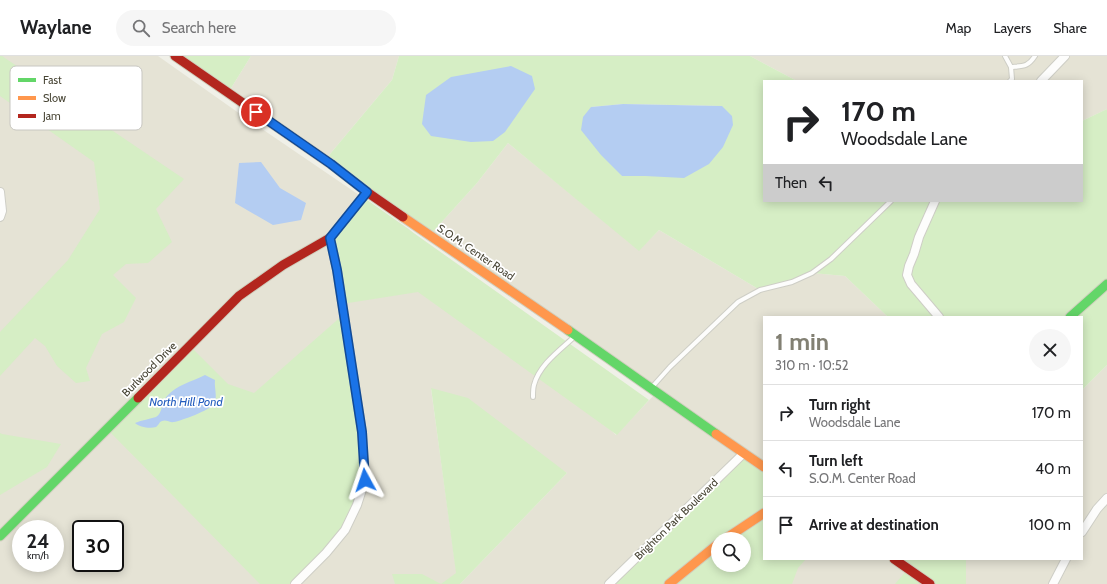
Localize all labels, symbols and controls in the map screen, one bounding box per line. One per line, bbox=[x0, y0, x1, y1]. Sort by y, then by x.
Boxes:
search box bbox=[116, 10, 396, 46]
text: Waylane bbox=[20, 16, 92, 39]
icon: search bbox=[130, 17, 152, 39]
text: Search here bbox=[162, 19, 236, 37]
text: Map bbox=[946, 19, 971, 37]
text: Layers bbox=[993, 19, 1031, 37]
text: Share bbox=[1053, 19, 1087, 37]
legend bbox=[10, 66, 142, 130]
text: Fast bbox=[43, 73, 62, 87]
text: Slow bbox=[43, 91, 66, 105]
text: 170 m bbox=[841, 94, 916, 128]
pin bbox=[239, 95, 273, 129]
icon: right bbox=[775, 96, 827, 148]
icon: arrive bbox=[245, 101, 267, 123]
text: Jam bbox=[42, 109, 61, 123]
text: Woodsdale Lane bbox=[841, 128, 968, 150]
icon: left bbox=[815, 172, 837, 194]
text: Then bbox=[775, 174, 807, 192]
street label: S.O.M. Center Road bbox=[435, 221, 517, 283]
text: 1 min bbox=[775, 327, 829, 356]
button: close bbox=[1029, 329, 1071, 371]
street label: Burlwood Drive bbox=[119, 338, 180, 399]
text: 310 m · 10:52 bbox=[775, 357, 848, 373]
water label: North Hill Pond bbox=[149, 394, 223, 409]
text: Turn right bbox=[809, 396, 870, 414]
icon: right bbox=[775, 402, 797, 424]
text: 170 m bbox=[1032, 404, 1071, 422]
text: Woodsdale Lane bbox=[809, 414, 900, 430]
text: Turn left bbox=[809, 452, 863, 470]
icon: left bbox=[775, 458, 797, 480]
position arrow bbox=[344, 459, 386, 501]
text: 40 m bbox=[1035, 460, 1071, 478]
text: S.O.M. Center Road bbox=[809, 470, 916, 486]
street label: Brighton Park Boulevard bbox=[631, 475, 721, 563]
icon: arrive bbox=[775, 514, 797, 536]
text: Arrive at destination bbox=[809, 516, 939, 534]
text: 100 m bbox=[1029, 516, 1071, 534]
speed limit sign: 30 bbox=[72, 520, 124, 572]
text: 24 bbox=[27, 529, 50, 553]
map controls bbox=[711, 532, 751, 572]
button: search bbox=[711, 532, 751, 572]
text: km/h bbox=[27, 549, 49, 562]

